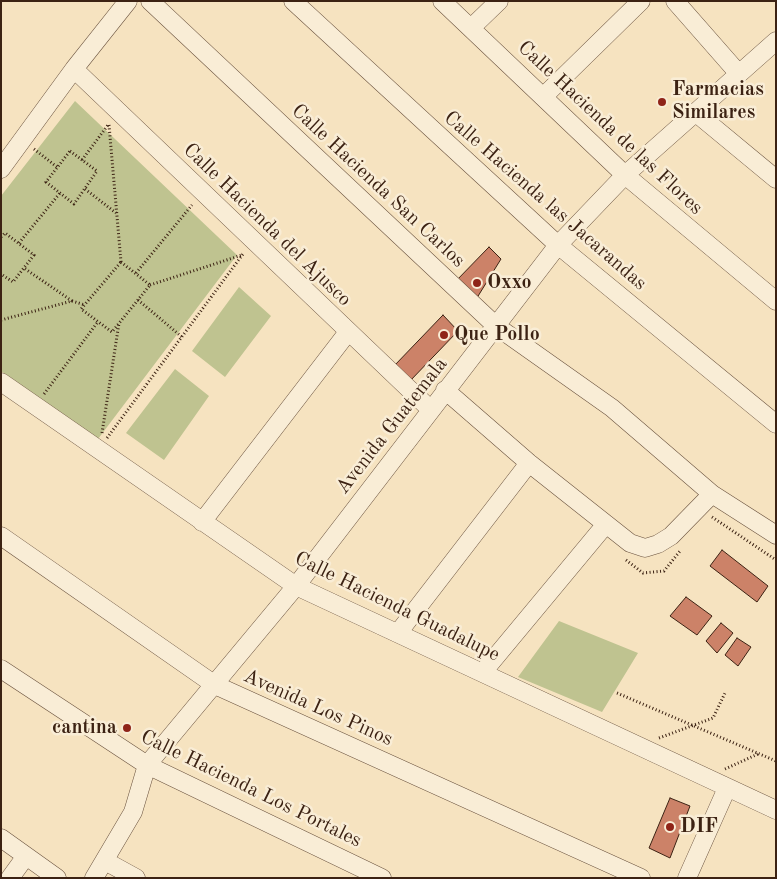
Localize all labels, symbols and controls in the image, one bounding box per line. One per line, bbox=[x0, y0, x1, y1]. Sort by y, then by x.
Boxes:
street label: Calle Hacienda de las Flores bbox=[512, 36, 708, 220]
place label: Farmacias Similares bbox=[672, 78, 764, 125]
marker: Farmacias Similares bbox=[656, 96, 668, 108]
street label: Calle Hacienda San Carlos bbox=[286, 99, 470, 273]
street label: Calle Hacienda las Jacarandas bbox=[439, 106, 651, 296]
street label: Calle Hacienda del Ajusco bbox=[178, 138, 356, 312]
place label: Oxxo bbox=[487, 271, 531, 295]
marker: Oxxo bbox=[471, 277, 483, 289]
place label: Que Pollo bbox=[454, 323, 540, 347]
marker: Que Pollo bbox=[438, 329, 450, 341]
street label: Avenida Guatemala bbox=[331, 353, 453, 499]
street label: Calle Hacienda Guadalupe bbox=[290, 547, 504, 667]
street label: Avenida Los Pinos bbox=[240, 664, 396, 752]
place label: cantina bbox=[52, 716, 117, 740]
marker: cantina bbox=[121, 722, 133, 734]
street label: Calle Hacienda Los Portales bbox=[137, 725, 365, 853]
place label: DIF bbox=[680, 815, 718, 839]
marker: DIF bbox=[664, 821, 676, 833]

